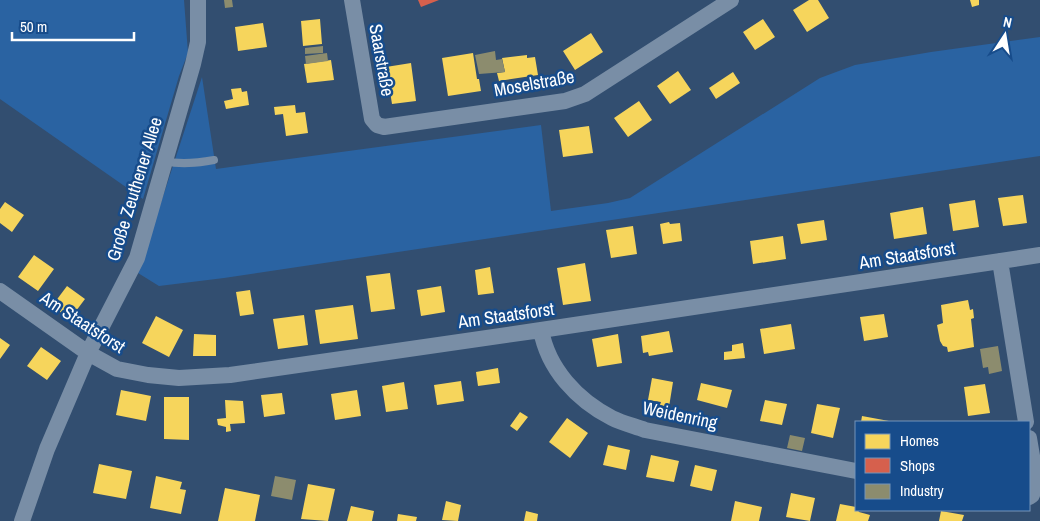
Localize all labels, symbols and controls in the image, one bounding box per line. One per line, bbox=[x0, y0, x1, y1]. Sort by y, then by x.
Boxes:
scale bar bbox=[12, 10, 135, 42]
north arrow bbox=[980, 10, 1030, 60]
text: N bbox=[1002, 13, 1014, 32]
text: 50 m bbox=[20, 16, 47, 37]
street label: Saarstraße bbox=[363, 22, 401, 98]
street label: Moselstraße bbox=[492, 64, 576, 102]
street label: Große Zeuthener Allee bbox=[100, 114, 168, 264]
street label: Am Staatsforst bbox=[856, 235, 957, 275]
street label: Am Staatsforst bbox=[35, 285, 130, 359]
street label: Am Staatsforst bbox=[455, 296, 556, 334]
street label: Weidenring bbox=[640, 395, 721, 435]
legend bbox=[855, 421, 1030, 511]
text: Homes bbox=[900, 430, 939, 451]
text: Shops bbox=[900, 455, 935, 476]
text: Industry bbox=[900, 480, 945, 501]

